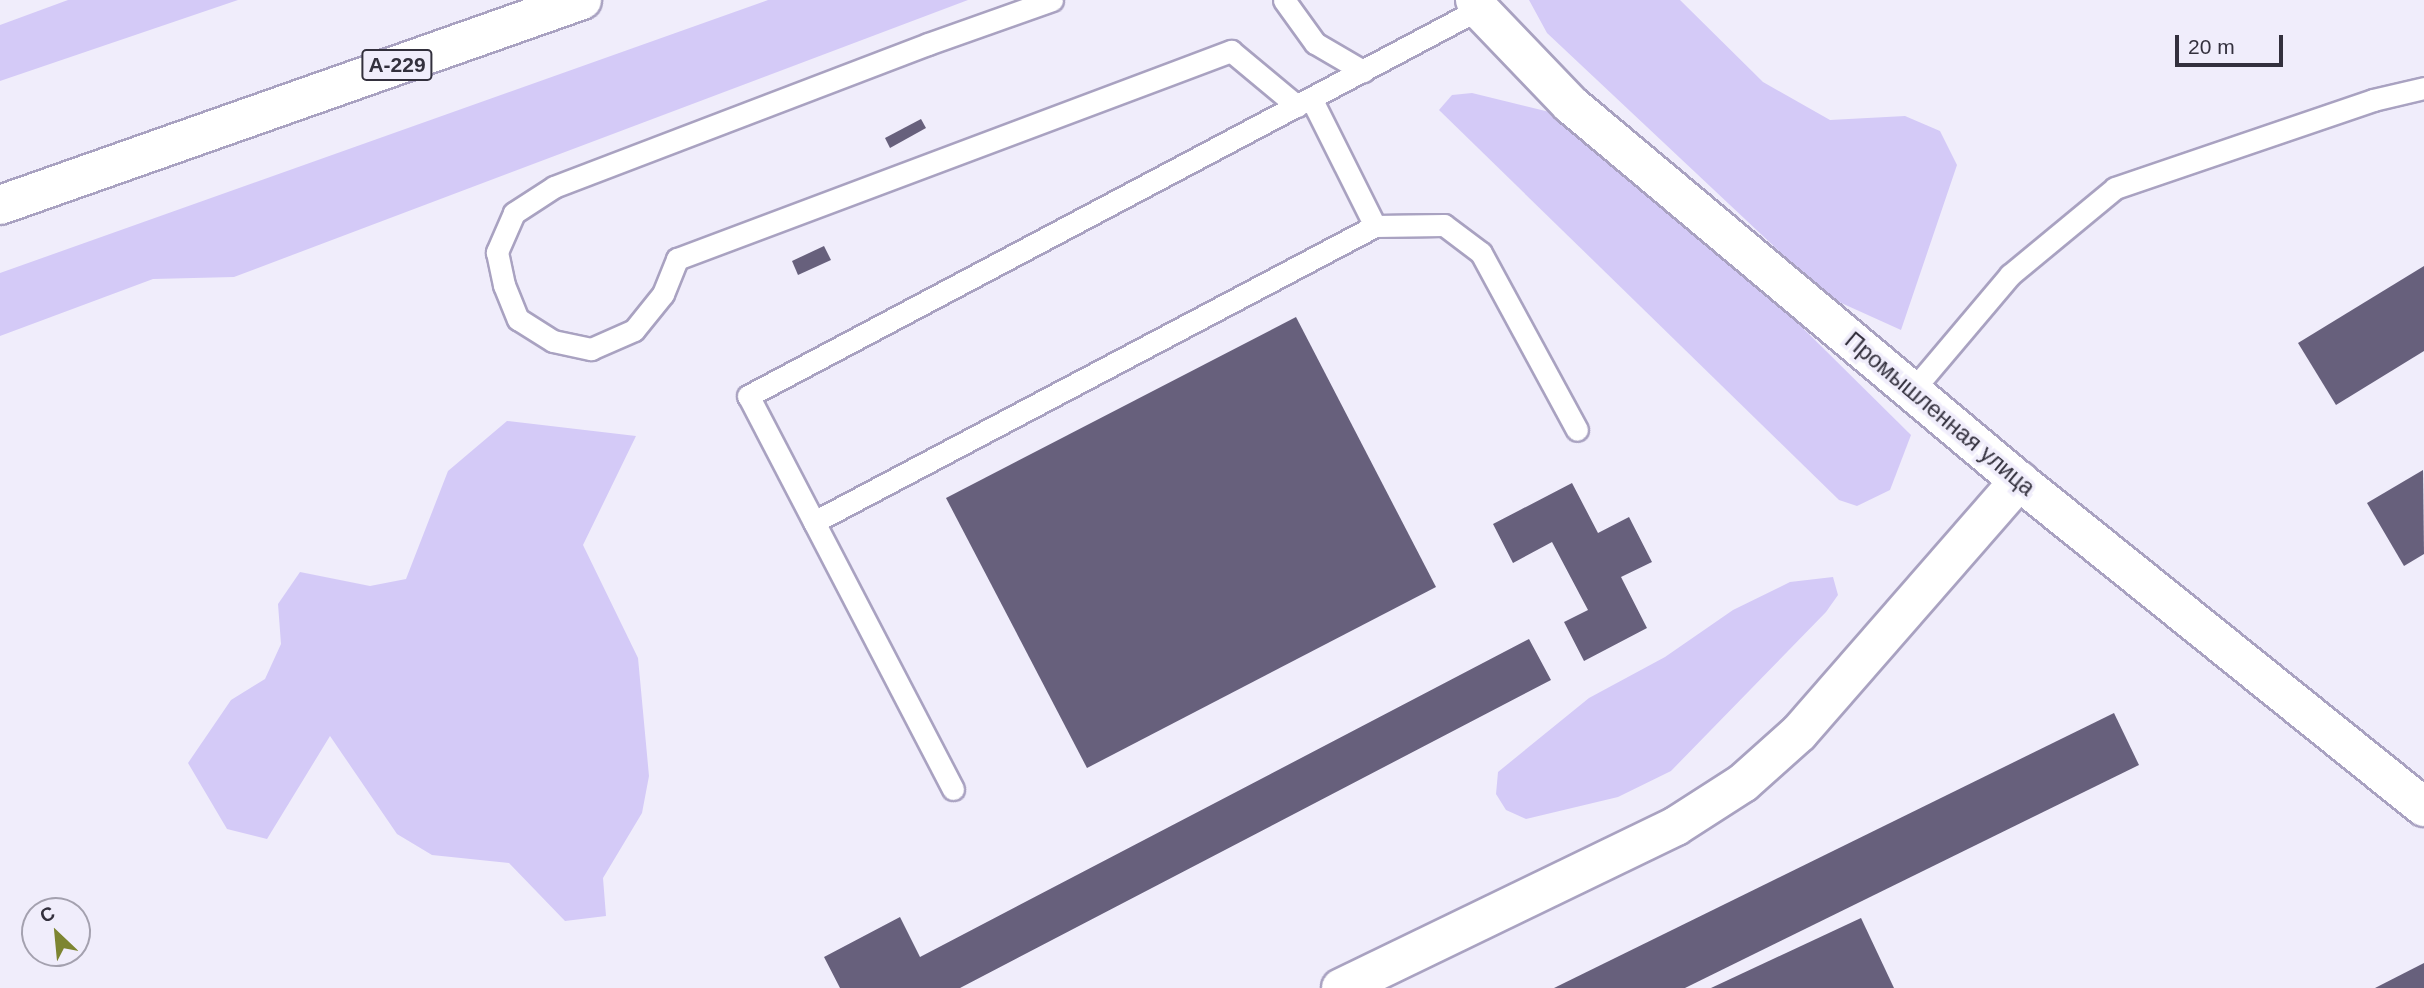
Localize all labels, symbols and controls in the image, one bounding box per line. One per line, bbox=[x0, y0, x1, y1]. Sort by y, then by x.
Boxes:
scale bar bbox=[2179, 21, 2288, 65]
text: 20 m bbox=[2188, 35, 2235, 58]
road number: А-229 bbox=[360, 48, 434, 82]
street label: Промышленная улица bbox=[1839, 326, 2041, 502]
north arrow bbox=[21, 897, 91, 967]
text: С bbox=[37, 902, 58, 927]

